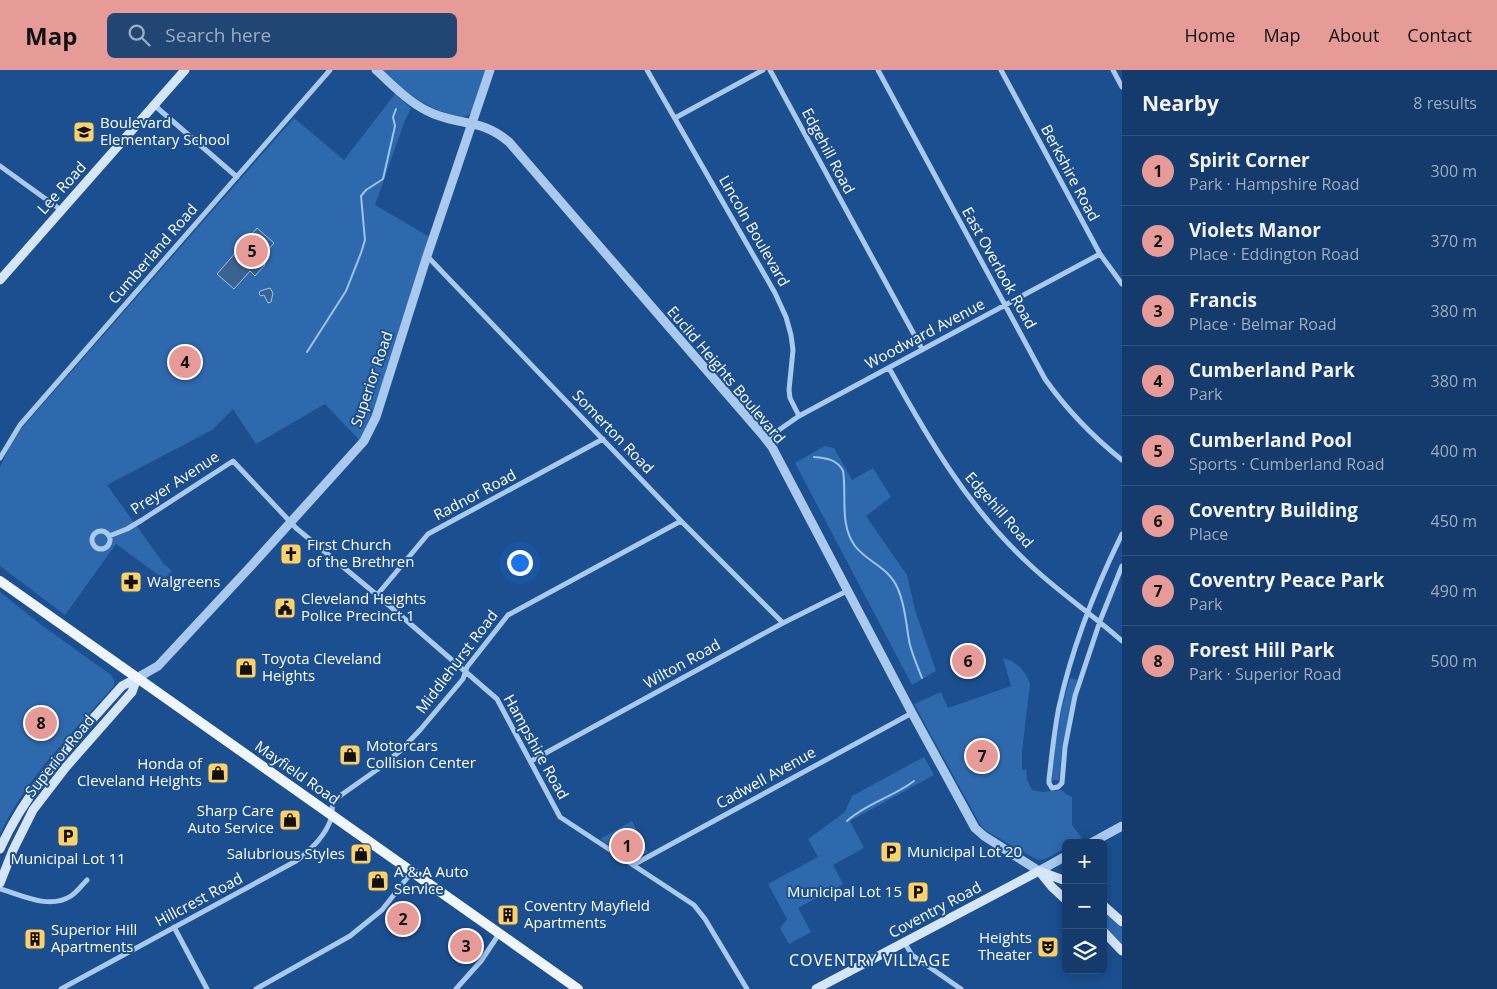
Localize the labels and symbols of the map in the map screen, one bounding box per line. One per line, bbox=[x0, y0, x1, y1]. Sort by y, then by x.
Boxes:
street label: Edgehill Road bbox=[798, 104, 860, 197]
place label: Boulevard Elementary School bbox=[100, 112, 230, 149]
school or university icon: Boulevard Elementary School bbox=[72, 120, 96, 144]
street label: Berkshire Road bbox=[1037, 121, 1105, 224]
street label: Lee Road bbox=[32, 157, 90, 218]
street label: Lincoln Boulevard bbox=[715, 171, 795, 290]
street label: Cumberland Road bbox=[103, 199, 201, 308]
street label: East Overlook Road bbox=[958, 203, 1042, 332]
pin: 5 bbox=[236, 232, 268, 270]
street label: Woodward Avenue bbox=[861, 293, 988, 373]
street label: Euclid Heights Boulevard bbox=[663, 301, 790, 447]
street label: Superior Road bbox=[345, 328, 397, 429]
pin: 4 bbox=[169, 343, 201, 381]
street label: Somerton Road bbox=[569, 385, 659, 477]
street label: Preyer Avenue bbox=[126, 446, 223, 518]
street label: Radnor Road bbox=[430, 464, 519, 524]
street label: Edgehill Road bbox=[961, 467, 1038, 552]
place label: First Church of the Brethren bbox=[307, 534, 414, 571]
church icon: First Church of the Brethren bbox=[279, 542, 303, 566]
your location bbox=[507, 550, 533, 576]
pharmacy icon: Walgreens bbox=[119, 570, 143, 594]
place label: Walgreens bbox=[147, 571, 220, 591]
place label: Cleveland Heights Police Precinct 1 bbox=[301, 588, 426, 625]
public building icon: Cleveland Heights Police Precinct 1 bbox=[273, 596, 297, 620]
street label: Middlehurst Road bbox=[411, 606, 502, 717]
street label: Wilton Road bbox=[640, 634, 723, 692]
pin: 6 bbox=[952, 642, 984, 680]
place label: Toyota Cleveland Heights bbox=[262, 648, 381, 685]
shop icon: Toyota Cleveland Heights bbox=[234, 656, 258, 680]
street label: Hampshire Road bbox=[500, 691, 574, 802]
pin: 8 bbox=[25, 704, 57, 742]
street label: Superior Road bbox=[20, 710, 98, 800]
place label: Motorcars Collision Center bbox=[366, 735, 476, 772]
street label: Mayfield Road bbox=[251, 736, 344, 809]
pin: 7 bbox=[966, 737, 998, 775]
street label: Cadwell Avenue bbox=[712, 742, 819, 813]
shop icon: Motorcars Collision Center bbox=[338, 743, 362, 767]
place label: Honda of Cleveland Heights bbox=[77, 753, 203, 790]
shop icon: Honda of Cleveland Heights bbox=[206, 761, 230, 785]
place label: Sharp Care Auto Service bbox=[187, 800, 274, 837]
shop icon: Sharp Care Auto Service bbox=[278, 808, 302, 832]
parking icon: Municipal Lot 11 bbox=[56, 824, 80, 848]
pin: 1 bbox=[611, 827, 643, 865]
parking icon: Municipal Lot 20 bbox=[879, 840, 903, 864]
place label: Municipal Lot 20 bbox=[907, 841, 1022, 861]
shop icon: Salubrious Styles bbox=[349, 842, 373, 866]
place label: Salubrious Styles bbox=[227, 843, 345, 863]
place label: Municipal Lot 11 bbox=[10, 848, 126, 868]
place label: A & A Auto Service bbox=[394, 861, 469, 898]
street label: Hillcrest Road bbox=[151, 868, 246, 931]
shop icon: A & A Auto Service bbox=[366, 869, 390, 893]
street label: Coventry Road bbox=[885, 876, 984, 942]
parking icon: Municipal Lot 15 bbox=[906, 880, 930, 904]
place label: Municipal Lot 15 bbox=[787, 881, 902, 901]
place label: Coventry Mayfield Apartments bbox=[524, 895, 650, 932]
pin: 2 bbox=[387, 900, 419, 938]
building icon: Coventry Mayfield Apartments bbox=[496, 903, 520, 927]
place label: Superior Hill Apartments bbox=[51, 919, 137, 956]
building icon: Superior Hill Apartments bbox=[23, 927, 47, 951]
pin: 3 bbox=[450, 927, 482, 965]
place label: Heights Theater bbox=[978, 927, 1032, 964]
theatre icon: Heights Theater bbox=[1036, 935, 1060, 959]
district label: COVENTRY VILLAGE bbox=[789, 949, 951, 971]

